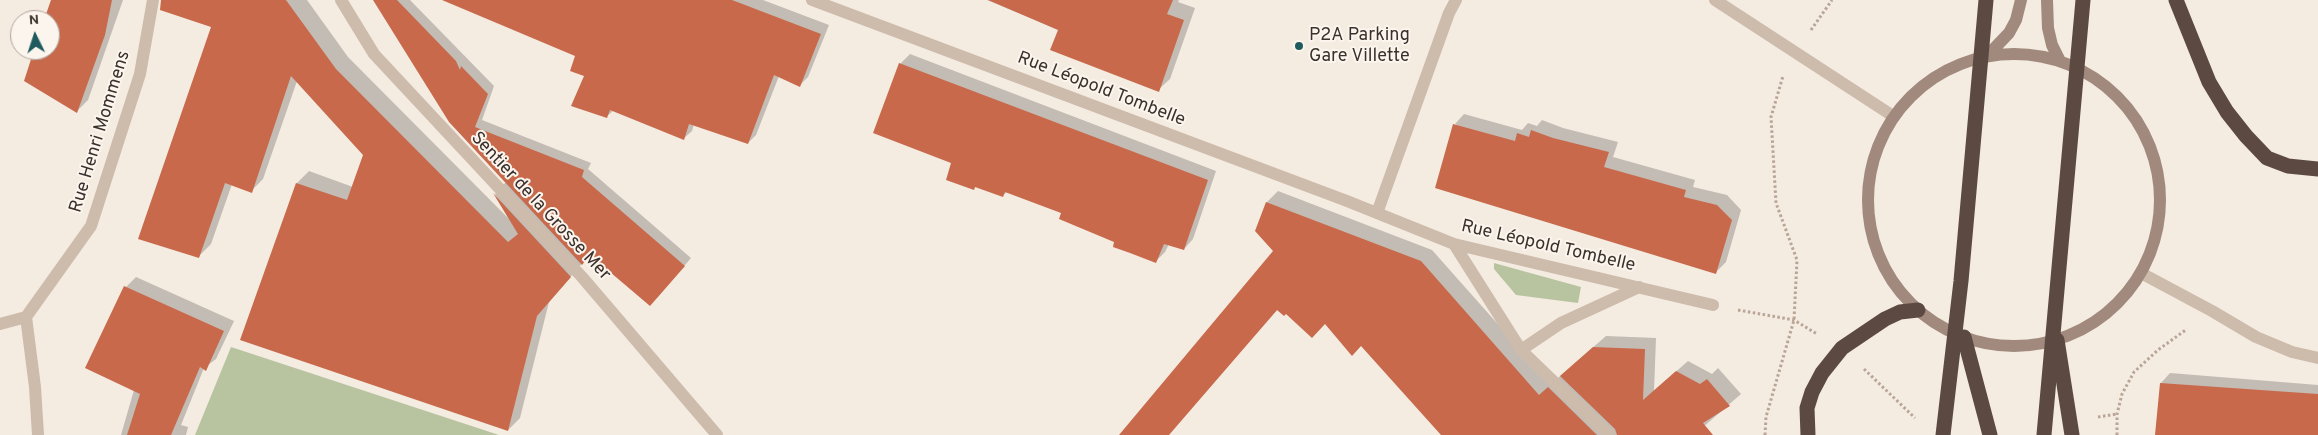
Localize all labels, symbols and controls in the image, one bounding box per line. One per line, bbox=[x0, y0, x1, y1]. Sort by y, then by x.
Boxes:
north arrow bbox=[10, 10, 60, 60]
text: N bbox=[28, 12, 40, 29]
place label: P2A Parking Gare Villette bbox=[1309, 25, 1410, 68]
marker: P2A Parking Gare Villette bbox=[1293, 40, 1305, 52]
street label: Rue Henri Mommens bbox=[66, 48, 136, 216]
street label: Rue Léopold Tombelle bbox=[1014, 48, 1188, 132]
street label: Sentier de la Grosse Mer bbox=[465, 128, 615, 286]
street label: Rue Léopold Tombelle bbox=[1459, 216, 1637, 278]

